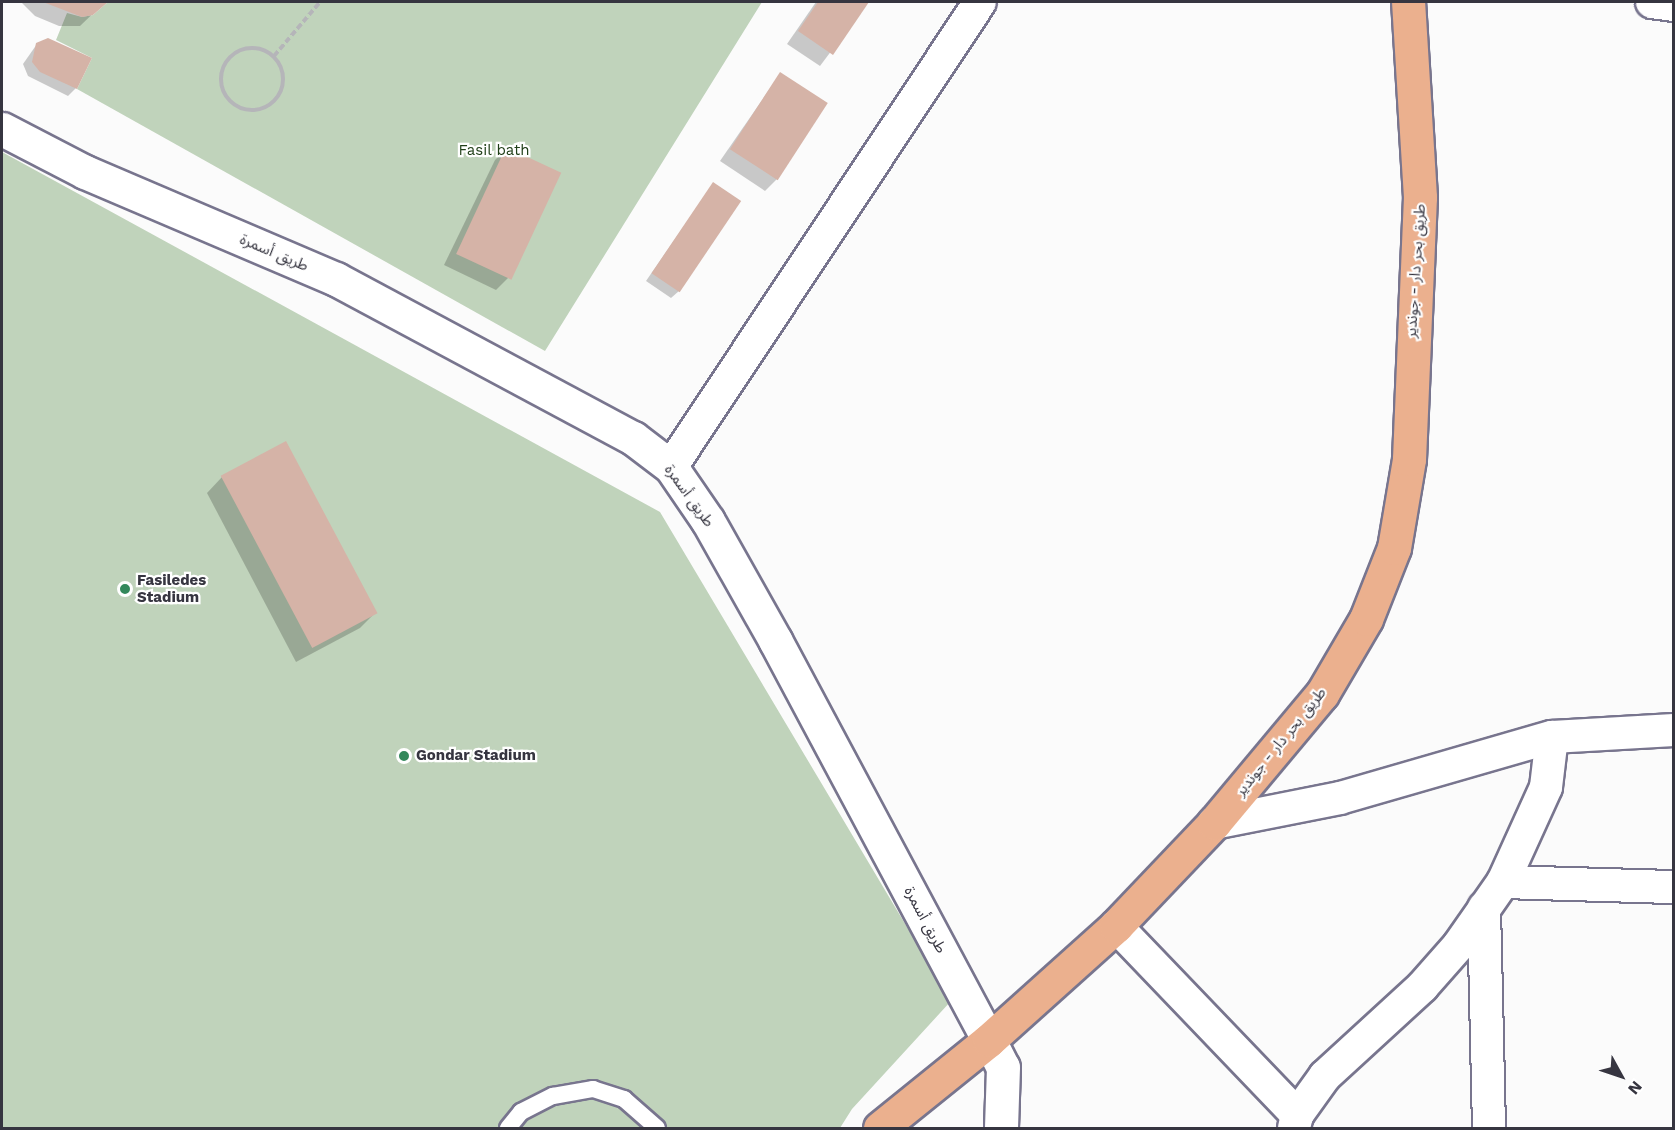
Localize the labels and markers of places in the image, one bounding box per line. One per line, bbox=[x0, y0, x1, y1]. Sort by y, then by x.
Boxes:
place label: Fasiledes Stadium bbox=[137, 571, 206, 606]
marker: Fasiledes Stadium bbox=[118, 582, 132, 596]
place label: Gondar Stadium bbox=[416, 747, 536, 765]
marker: Gondar Stadium bbox=[397, 749, 411, 763]

